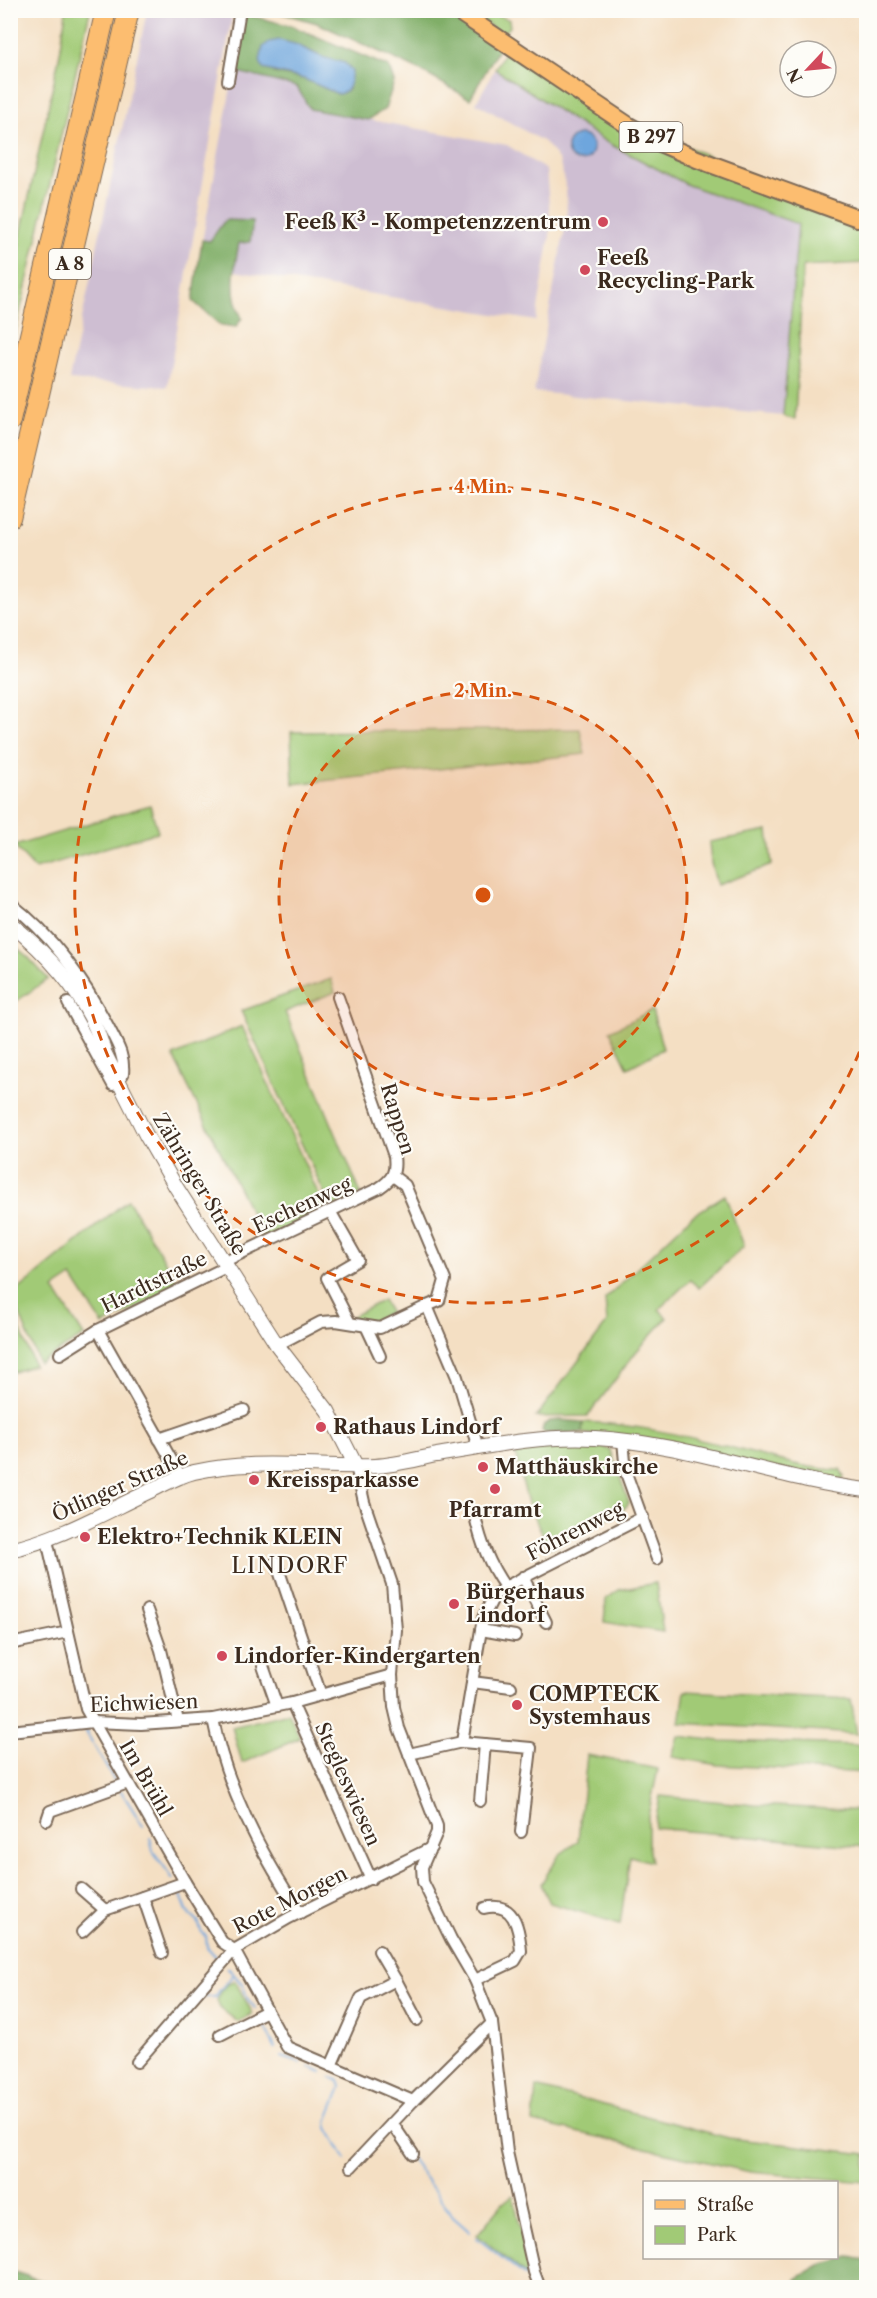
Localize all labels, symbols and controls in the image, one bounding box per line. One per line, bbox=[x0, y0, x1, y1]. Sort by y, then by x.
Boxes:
north arrow bbox=[778, 39, 838, 99]
text: N bbox=[782, 65, 807, 86]
road number: B 297 bbox=[620, 122, 682, 152]
place label: Feeß K³ - Kompetenzzentrum bbox=[285, 210, 591, 234]
marker: Feeß K³ - Kompetenzzentrum bbox=[596, 215, 610, 229]
place label: Feeß Recycling-Park bbox=[597, 246, 755, 293]
road number: A 8 bbox=[49, 249, 91, 279]
marker: Feeß Recycling-Park bbox=[578, 263, 592, 277]
text: 4 Min. bbox=[454, 476, 512, 498]
text: 2 Min. bbox=[454, 680, 512, 702]
centre of rings bbox=[473, 885, 493, 905]
street label: Rappen bbox=[376, 1080, 420, 1158]
street label: Zähringer Straße bbox=[148, 1109, 252, 1259]
street label: Eschenweg bbox=[249, 1171, 356, 1238]
street label: Hardtstraße bbox=[97, 1246, 211, 1318]
place label: Rathaus Lindorf bbox=[333, 1415, 502, 1439]
marker: Rathaus Lindorf bbox=[314, 1420, 328, 1434]
street label: Ötlinger Straße bbox=[48, 1444, 192, 1527]
place label: Matthäuskirche bbox=[495, 1455, 658, 1479]
marker: Matthäuskirche bbox=[476, 1460, 490, 1474]
place label: Kreissparkasse bbox=[266, 1468, 419, 1492]
marker: Kreissparkasse bbox=[247, 1473, 261, 1487]
marker: Pfarramt bbox=[488, 1482, 502, 1496]
street label: Föhrenweg bbox=[522, 1496, 628, 1566]
place label: Pfarramt bbox=[449, 1498, 541, 1522]
place label: Elektro+Technik KLEIN bbox=[97, 1525, 343, 1549]
marker: Elektro+Technik KLEIN bbox=[78, 1530, 92, 1544]
district label: LINDORF bbox=[231, 1552, 349, 1579]
place label: Bürgerhaus Lindorf bbox=[466, 1580, 585, 1627]
marker: Bürgerhaus Lindorf bbox=[447, 1597, 461, 1611]
place label: Lindorfer-Kindergarten bbox=[234, 1644, 481, 1668]
marker: Lindorfer-Kindergarten bbox=[215, 1649, 229, 1663]
place label: COMPTECK Systemhaus bbox=[529, 1682, 660, 1729]
street label: Eichwiesen bbox=[89, 1689, 199, 1717]
marker: COMPTECK Systemhaus bbox=[510, 1698, 524, 1712]
street label: Stegleswiesen bbox=[310, 1718, 386, 1850]
street label: Im Brühl bbox=[115, 1736, 177, 1821]
street label: Rote Morgen bbox=[229, 1861, 351, 1939]
legend bbox=[643, 2181, 838, 2259]
text: Straße bbox=[697, 2194, 754, 2216]
text: Park bbox=[697, 2224, 738, 2246]

